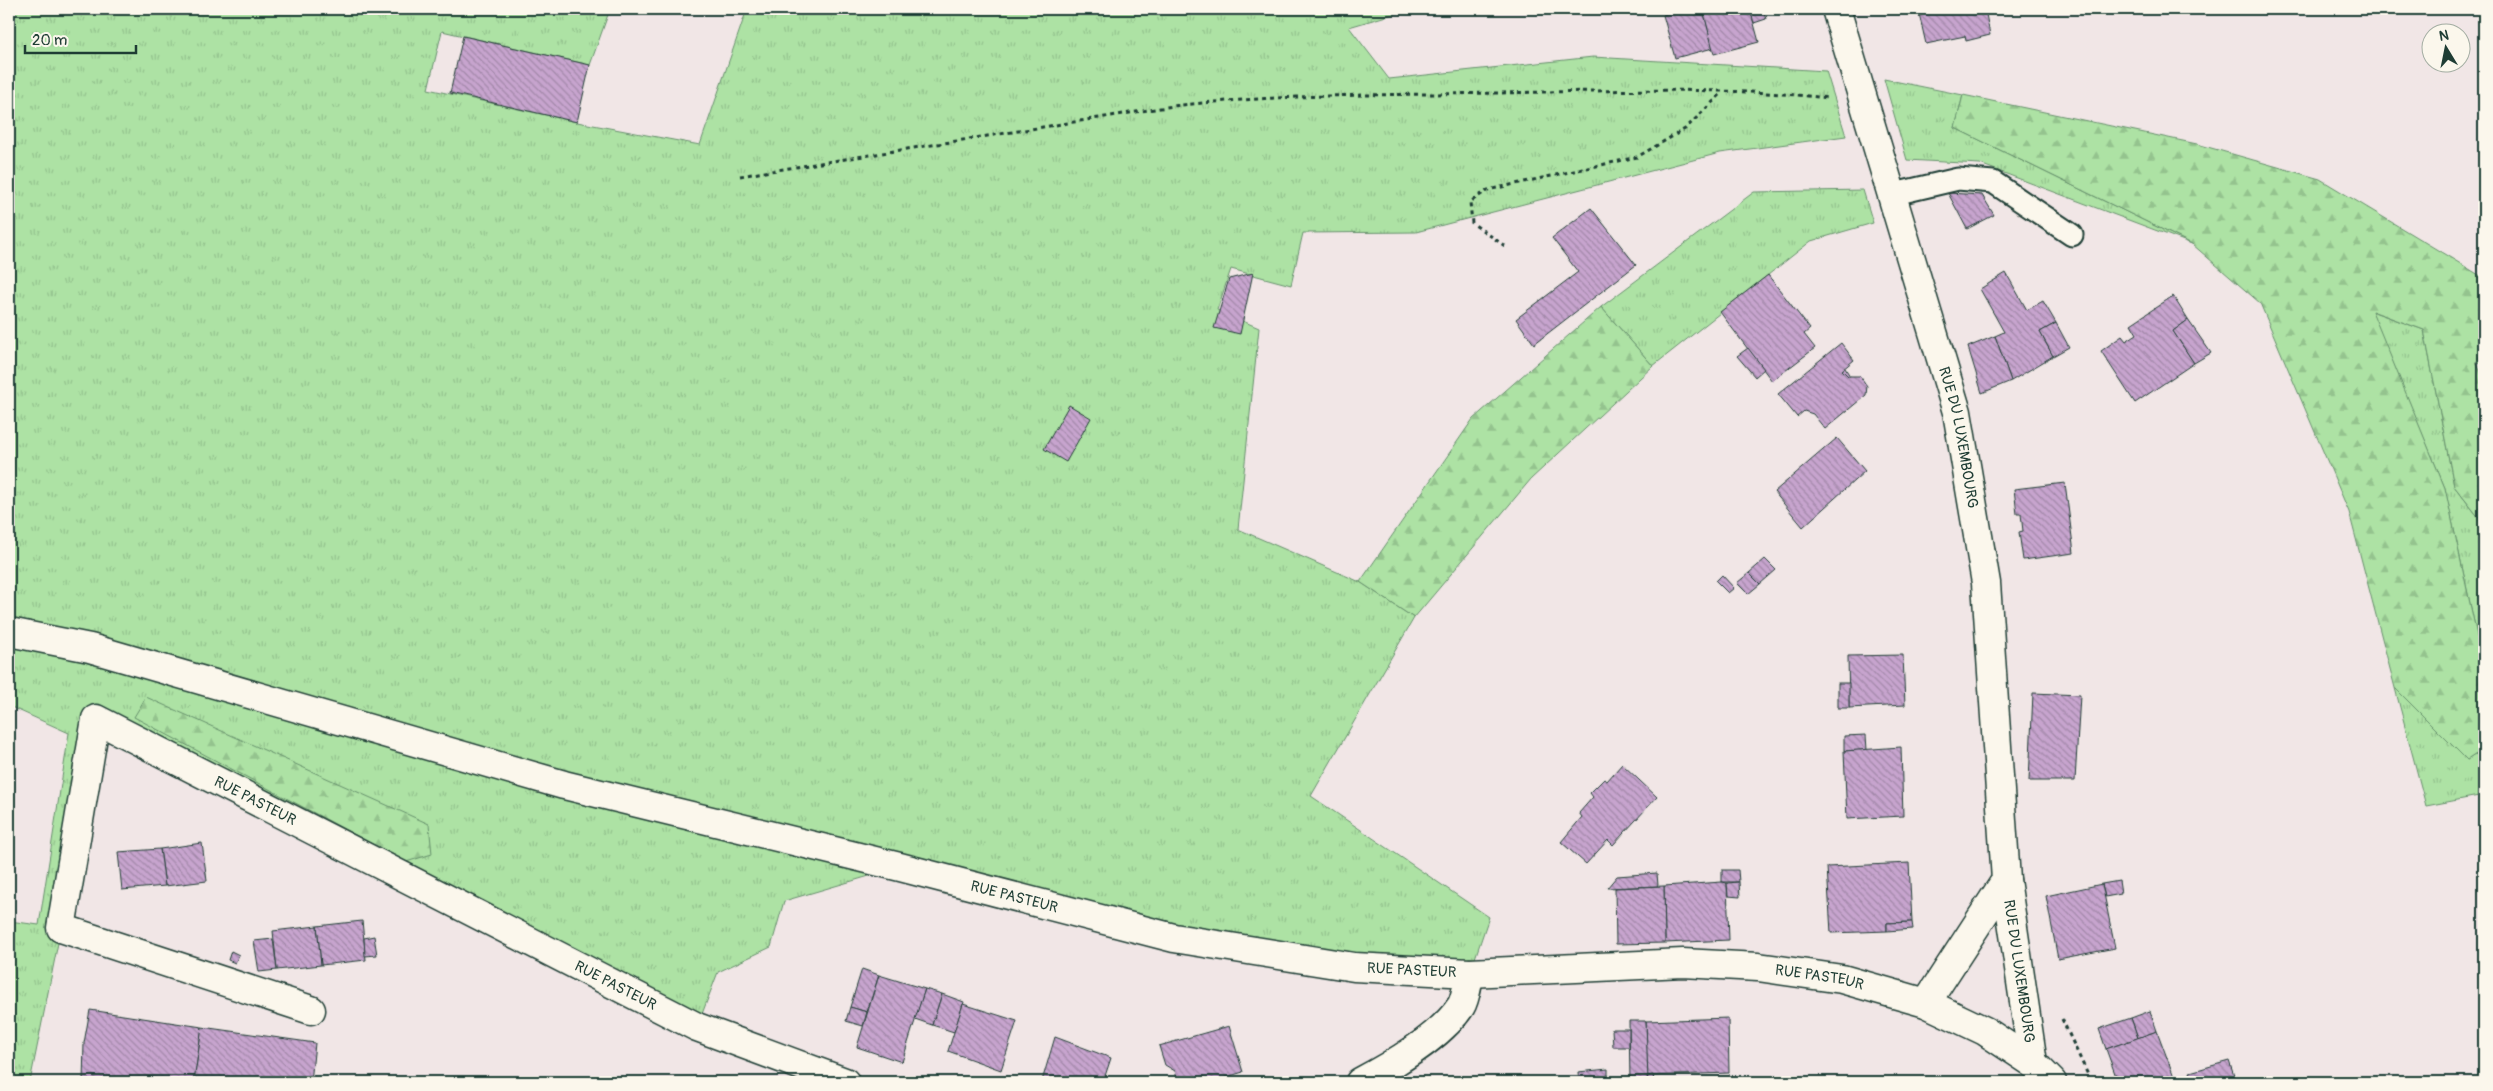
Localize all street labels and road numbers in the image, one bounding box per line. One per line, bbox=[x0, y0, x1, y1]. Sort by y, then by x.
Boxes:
street label: RUE DU LUXEMBOURG bbox=[1934, 364, 1983, 510]
street label: RUE PASTEUR bbox=[211, 772, 300, 830]
street label: RUE PASTEUR bbox=[969, 876, 1060, 917]
street label: RUE DU LUXEMBOURG bbox=[2000, 898, 2039, 1044]
street label: RUE PASTEUR bbox=[572, 956, 660, 1014]
street label: RUE PASTEUR bbox=[1366, 958, 1457, 982]
street label: RUE PASTEUR bbox=[1774, 960, 1866, 994]

